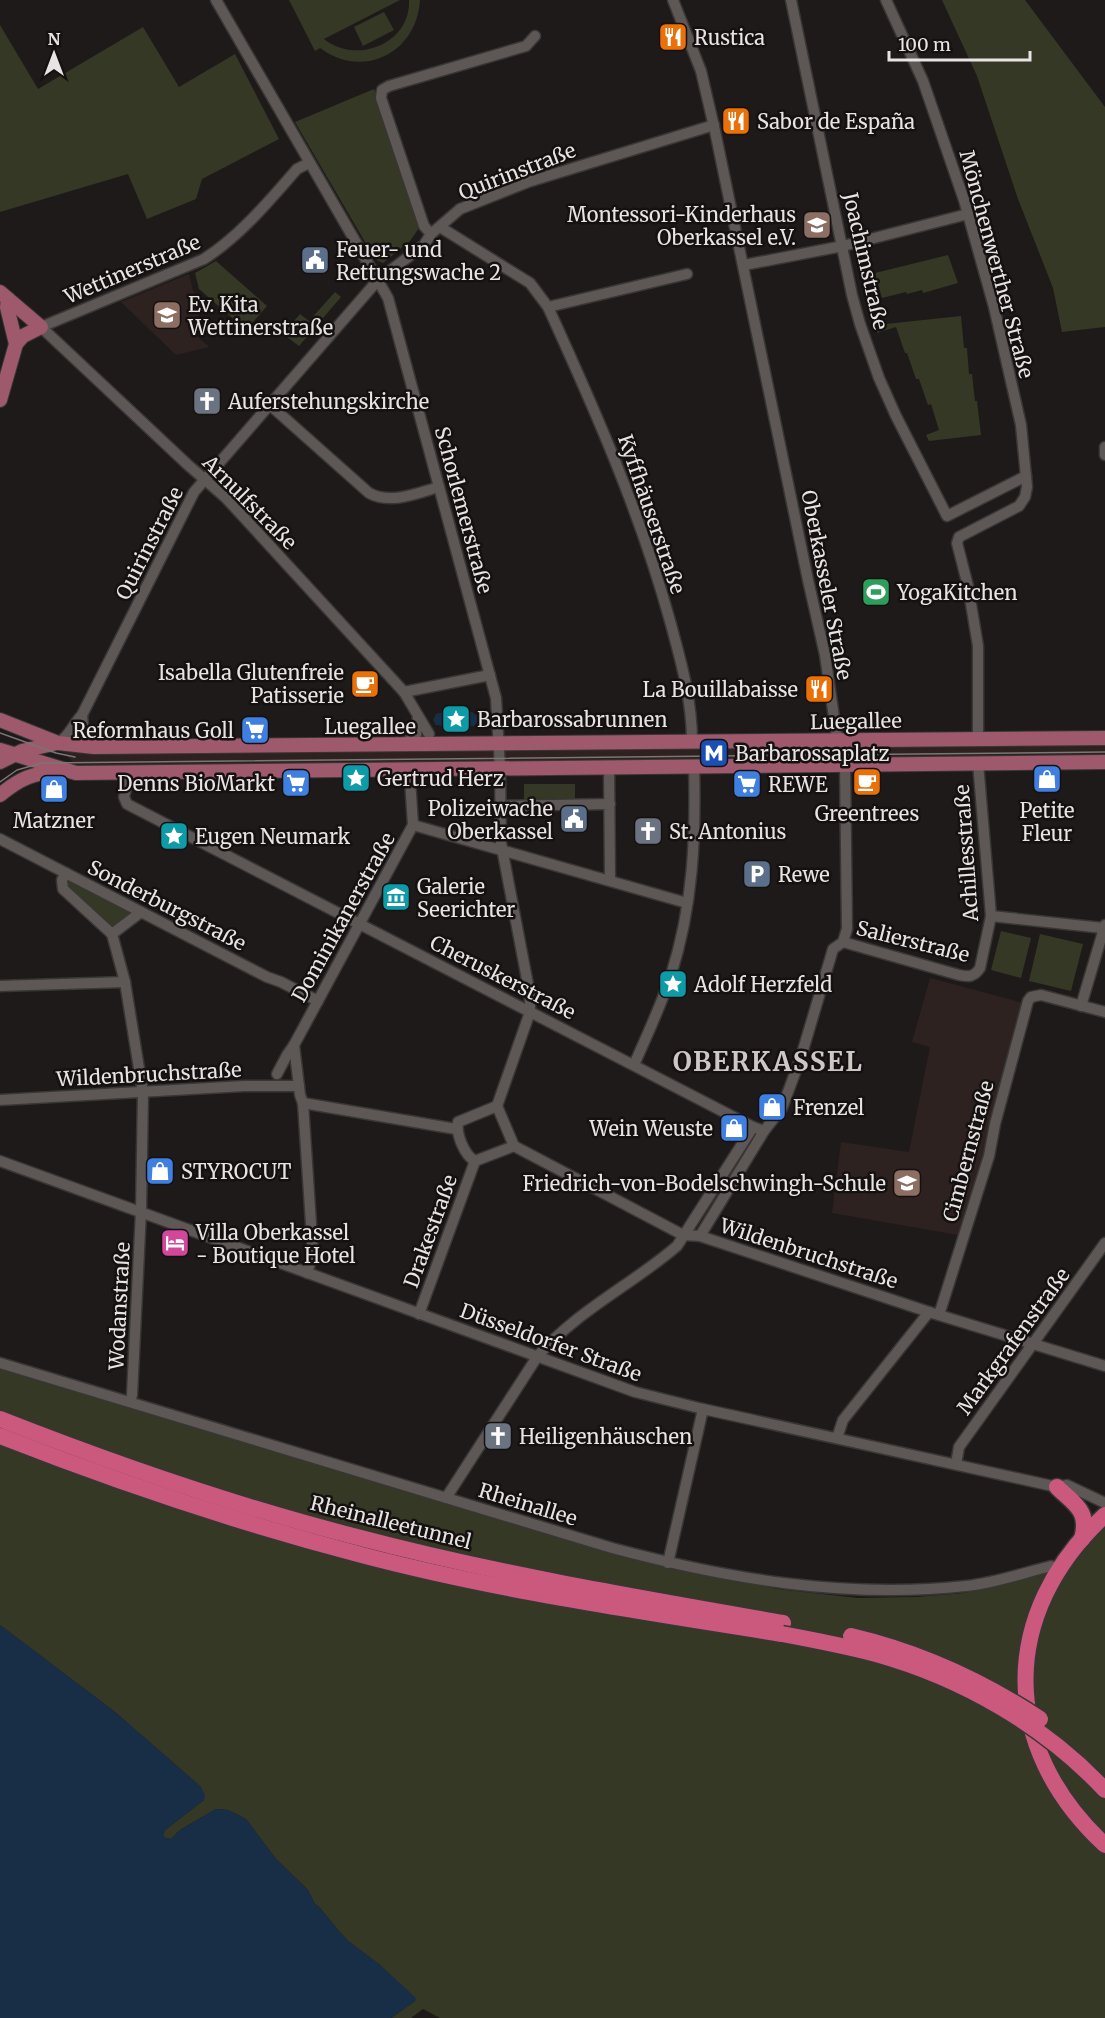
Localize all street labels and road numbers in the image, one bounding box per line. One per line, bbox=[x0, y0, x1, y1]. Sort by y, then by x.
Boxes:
street label: Quirinstraße bbox=[455, 137, 579, 205]
street label: Mönchenwerther Straße bbox=[954, 147, 1040, 381]
street label: Joachimstraße bbox=[838, 189, 894, 332]
street label: Wettinerstraße bbox=[59, 229, 204, 309]
street label: Schorlemerstraße bbox=[430, 424, 498, 596]
street label: Kyffhäuserstraße bbox=[613, 431, 691, 597]
street label: Arnulfstraße bbox=[197, 449, 302, 554]
street label: Quirinstraße bbox=[110, 482, 188, 604]
street label: Oberkasseler Straße bbox=[796, 488, 858, 682]
street label: Luegallee bbox=[810, 708, 902, 734]
street label: Luegallee bbox=[324, 714, 416, 739]
street label: Achillesstraße bbox=[949, 784, 983, 923]
street label: Dominikanerstraße bbox=[286, 828, 400, 1006]
street label: Sonderburgstraße bbox=[84, 854, 250, 956]
street label: Salierstraße bbox=[854, 915, 972, 967]
street label: Cheruskerstraße bbox=[426, 930, 580, 1024]
street label: Wildenbruchstraße bbox=[55, 1057, 242, 1091]
street label: Cimbernstraße bbox=[937, 1078, 999, 1224]
street label: Drakestraße bbox=[398, 1171, 462, 1291]
street label: Wildenbruchstraße bbox=[716, 1212, 901, 1294]
street label: Wodanstraße bbox=[103, 1241, 135, 1372]
street label: Markgrafenstraße bbox=[951, 1263, 1075, 1419]
street label: Düsseldorfer Straße bbox=[457, 1298, 645, 1386]
street label: Rheinallee bbox=[476, 1477, 580, 1531]
street label: Rheinalleetunnel bbox=[308, 1490, 474, 1554]

